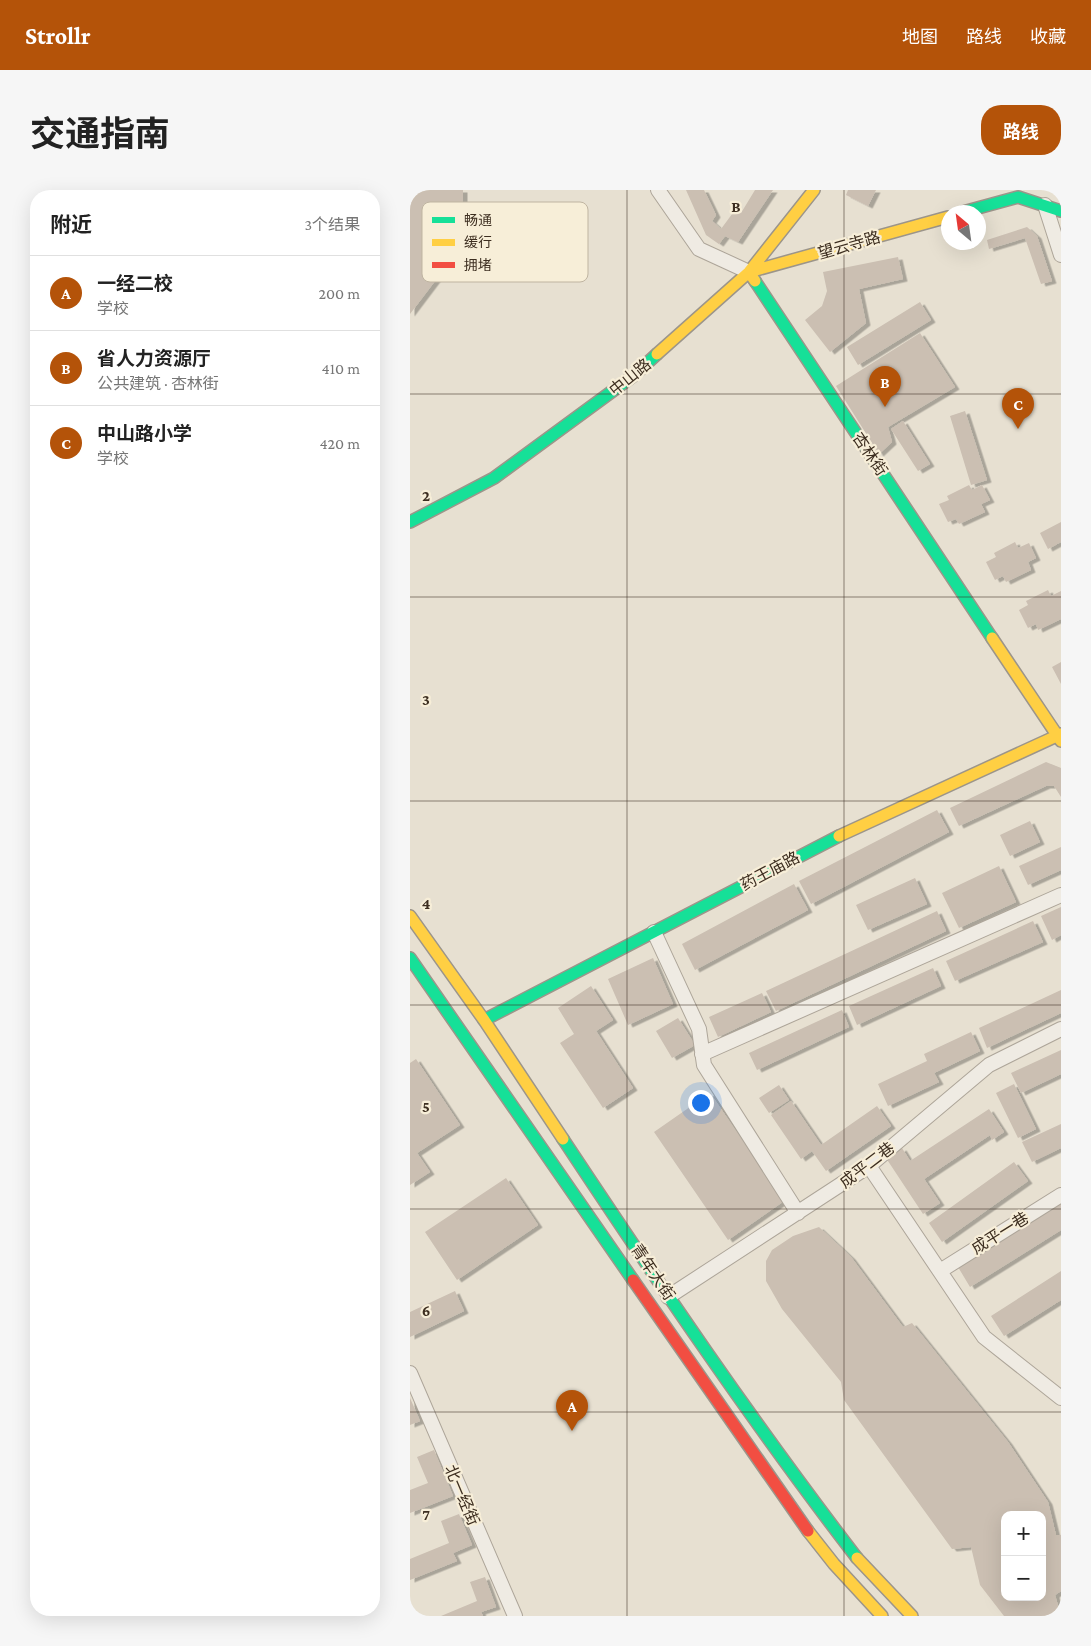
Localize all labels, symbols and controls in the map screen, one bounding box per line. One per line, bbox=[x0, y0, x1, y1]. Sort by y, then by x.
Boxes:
text: Strollr bbox=[25, 22, 91, 49]
text: 地图 bbox=[902, 27, 938, 47]
text: 路线 bbox=[966, 27, 1002, 47]
text: 收藏 bbox=[1030, 27, 1066, 47]
button: 路线 bbox=[981, 105, 1061, 155]
text: 交通指南 bbox=[30, 115, 170, 154]
text: B bbox=[731, 198, 741, 215]
legend bbox=[422, 202, 588, 282]
north arrow bbox=[941, 205, 986, 250]
text: 畅通 bbox=[464, 212, 492, 228]
text: 附近 bbox=[50, 213, 92, 237]
text: 3个结果 bbox=[304, 216, 360, 233]
street label: 望云寺路 bbox=[816, 228, 882, 262]
text: 缓行 bbox=[464, 234, 492, 250]
text: 拥堵 bbox=[464, 257, 492, 273]
text: 一经二校 bbox=[97, 273, 173, 294]
text: A bbox=[61, 285, 71, 302]
text: 200 m bbox=[318, 285, 360, 302]
text: 学校 bbox=[97, 300, 129, 317]
text: 省人力资源厅 bbox=[97, 348, 211, 369]
street label: 中山路 bbox=[606, 355, 654, 399]
text: B bbox=[61, 360, 71, 377]
text: 410 m bbox=[322, 360, 360, 377]
pin: B bbox=[869, 366, 901, 407]
text: 公共建筑 · 杏林街 bbox=[97, 375, 219, 392]
pin: C bbox=[1002, 388, 1034, 429]
text: 中山路小学 bbox=[97, 423, 192, 444]
street label: 杏林街 bbox=[850, 429, 890, 479]
text: C bbox=[61, 435, 71, 452]
text: 420 m bbox=[319, 435, 360, 452]
text: 学校 bbox=[97, 450, 129, 467]
text: 2 bbox=[422, 487, 430, 504]
text: 3 bbox=[422, 691, 430, 708]
street label: 药王庙路 bbox=[738, 848, 802, 894]
text: 4 bbox=[422, 895, 431, 912]
your location bbox=[688, 1090, 714, 1116]
text: 5 bbox=[422, 1098, 430, 1115]
street label: 成平二巷 bbox=[836, 1139, 898, 1191]
street label: 成平一巷 bbox=[968, 1209, 1032, 1257]
street label: 青年大街 bbox=[628, 1241, 678, 1303]
text: 6 bbox=[422, 1302, 430, 1319]
pin: A bbox=[556, 1390, 588, 1431]
street label: 北一经街 bbox=[442, 1462, 482, 1528]
text: 7 bbox=[422, 1506, 430, 1523]
map controls bbox=[1001, 1511, 1046, 1601]
button: + bbox=[1001, 1511, 1046, 1556]
button: − bbox=[1001, 1556, 1046, 1601]

